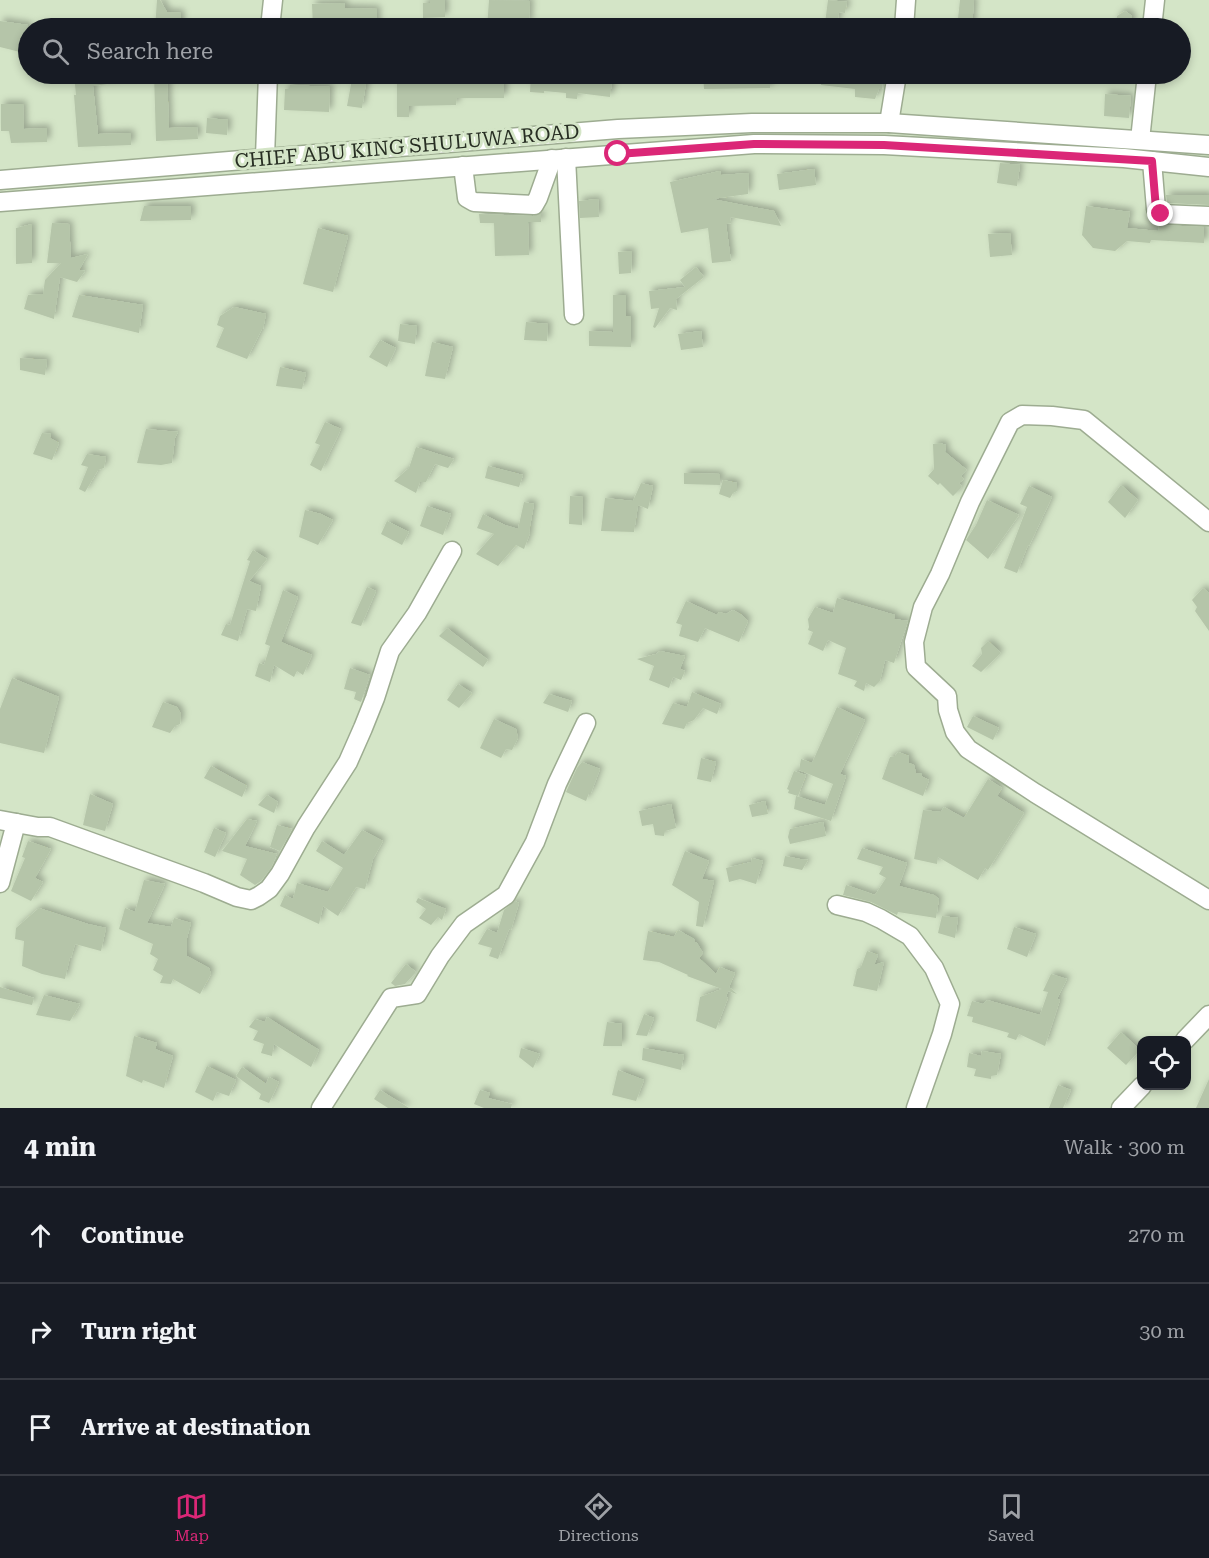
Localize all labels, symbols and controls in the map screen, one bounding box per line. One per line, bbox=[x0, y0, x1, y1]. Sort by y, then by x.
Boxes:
search box bbox=[18, 18, 1191, 84]
icon: search bbox=[39, 35, 72, 68]
text: Search here bbox=[87, 39, 213, 64]
street label: CHIEF ABU KING SHULUWA ROAD bbox=[234, 119, 580, 173]
route start bbox=[604, 140, 630, 166]
route end bbox=[1147, 200, 1173, 226]
map controls bbox=[1137, 1036, 1191, 1090]
button: locate bbox=[1137, 1036, 1191, 1090]
text: 4 min bbox=[24, 1132, 96, 1162]
text: Walk · 300 m bbox=[1064, 1135, 1185, 1159]
icon: ahead bbox=[24, 1219, 57, 1252]
text: Continue bbox=[81, 1223, 184, 1248]
text: 270 m bbox=[1128, 1223, 1185, 1247]
icon: right bbox=[24, 1315, 57, 1348]
text: Turn right bbox=[81, 1319, 196, 1344]
text: 30 m bbox=[1139, 1319, 1185, 1343]
icon: arrive bbox=[24, 1411, 57, 1444]
text: Arrive at destination bbox=[81, 1415, 310, 1440]
tab: Map bbox=[175, 1490, 209, 1545]
tab: Directions bbox=[558, 1490, 639, 1545]
tab: Saved bbox=[988, 1490, 1034, 1545]

